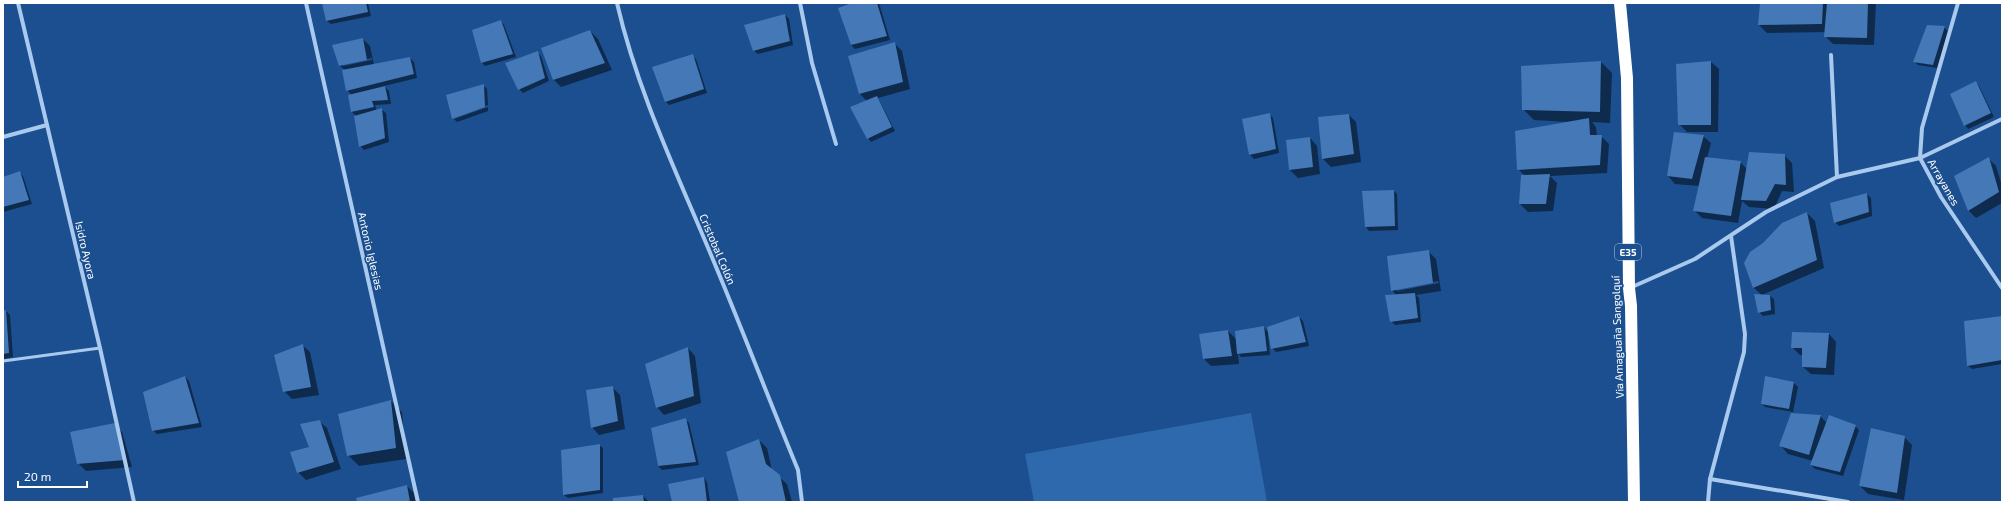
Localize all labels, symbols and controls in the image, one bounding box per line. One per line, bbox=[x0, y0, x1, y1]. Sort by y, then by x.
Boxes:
street label: Arrayanes bbox=[1926, 156, 1963, 208]
street label: Antonio Iglesias bbox=[356, 211, 386, 292]
street label: Cristobal Colón bbox=[697, 212, 739, 286]
street label: Isidro Ayora bbox=[73, 220, 99, 280]
road number: E35 bbox=[1615, 244, 1641, 260]
street label: Via Amaguaña Sangolquí bbox=[1608, 274, 1626, 399]
scale bar bbox=[18, 463, 87, 489]
text: 20 m bbox=[24, 469, 51, 483]

